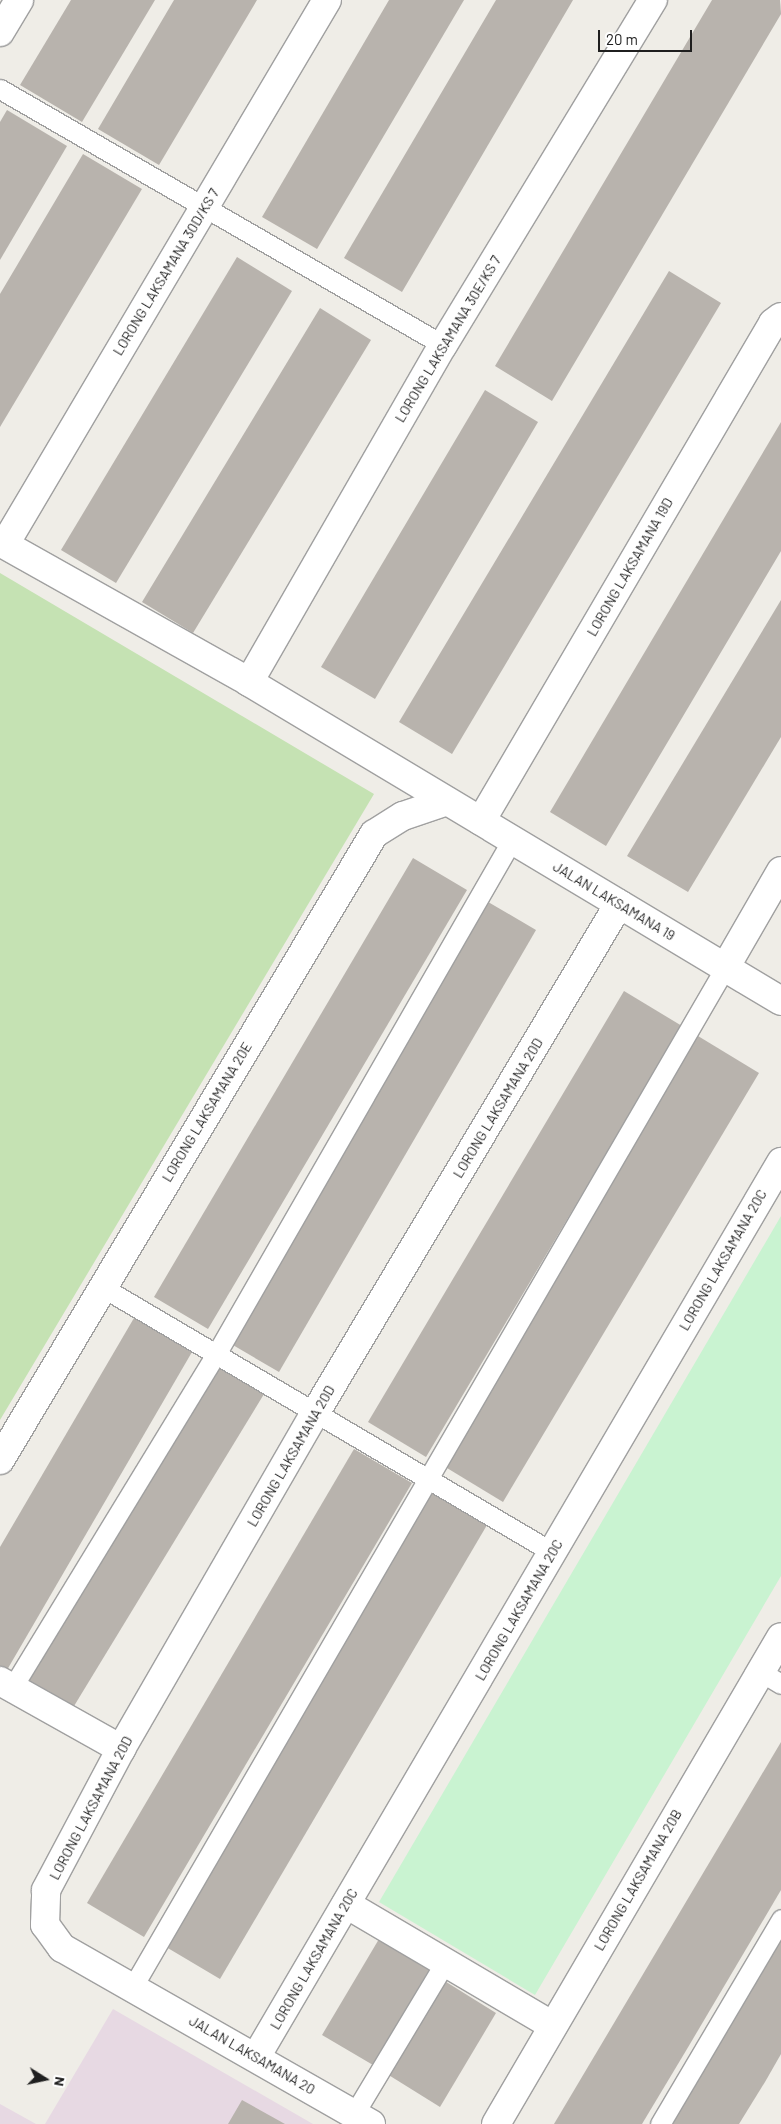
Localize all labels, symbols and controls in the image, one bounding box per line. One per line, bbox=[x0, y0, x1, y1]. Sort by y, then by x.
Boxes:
scale bar bbox=[601, 20, 695, 52]
text: 20 m bbox=[606, 30, 638, 48]
street label: LORONG LAKSAMANA 30D/KS 7 bbox=[109, 186, 223, 358]
street label: LORONG LAKSAMANA 30E/KS 7 bbox=[392, 253, 504, 425]
street label: LORONG LAKSAMANA 19D bbox=[583, 495, 677, 639]
street label: JALAN LAKSAMANA 19 bbox=[550, 858, 678, 944]
street label: LORONG LAKSAMANA 20D bbox=[450, 1035, 546, 1181]
street label: LORONG LAKSAMANA 20E bbox=[159, 1039, 255, 1185]
street label: LORONG LAKSAMANA 20C bbox=[676, 1186, 770, 1334]
street label: LORONG LAKSAMANA 20D bbox=[244, 1382, 338, 1530]
street label: LORONG LAKSAMANA 20C bbox=[472, 1536, 566, 1684]
street label: LORONG LAKSAMANA 20D bbox=[46, 1733, 136, 1883]
street label: LORONG LAKSAMANA 20B bbox=[591, 1806, 685, 1954]
street label: LORONG LAKSAMANA 20C bbox=[267, 1885, 361, 2033]
street label: JALAN LAKSAMANA 20 bbox=[186, 2012, 318, 2098]
north arrow bbox=[20, 2054, 70, 2104]
text: N bbox=[51, 2076, 69, 2088]

